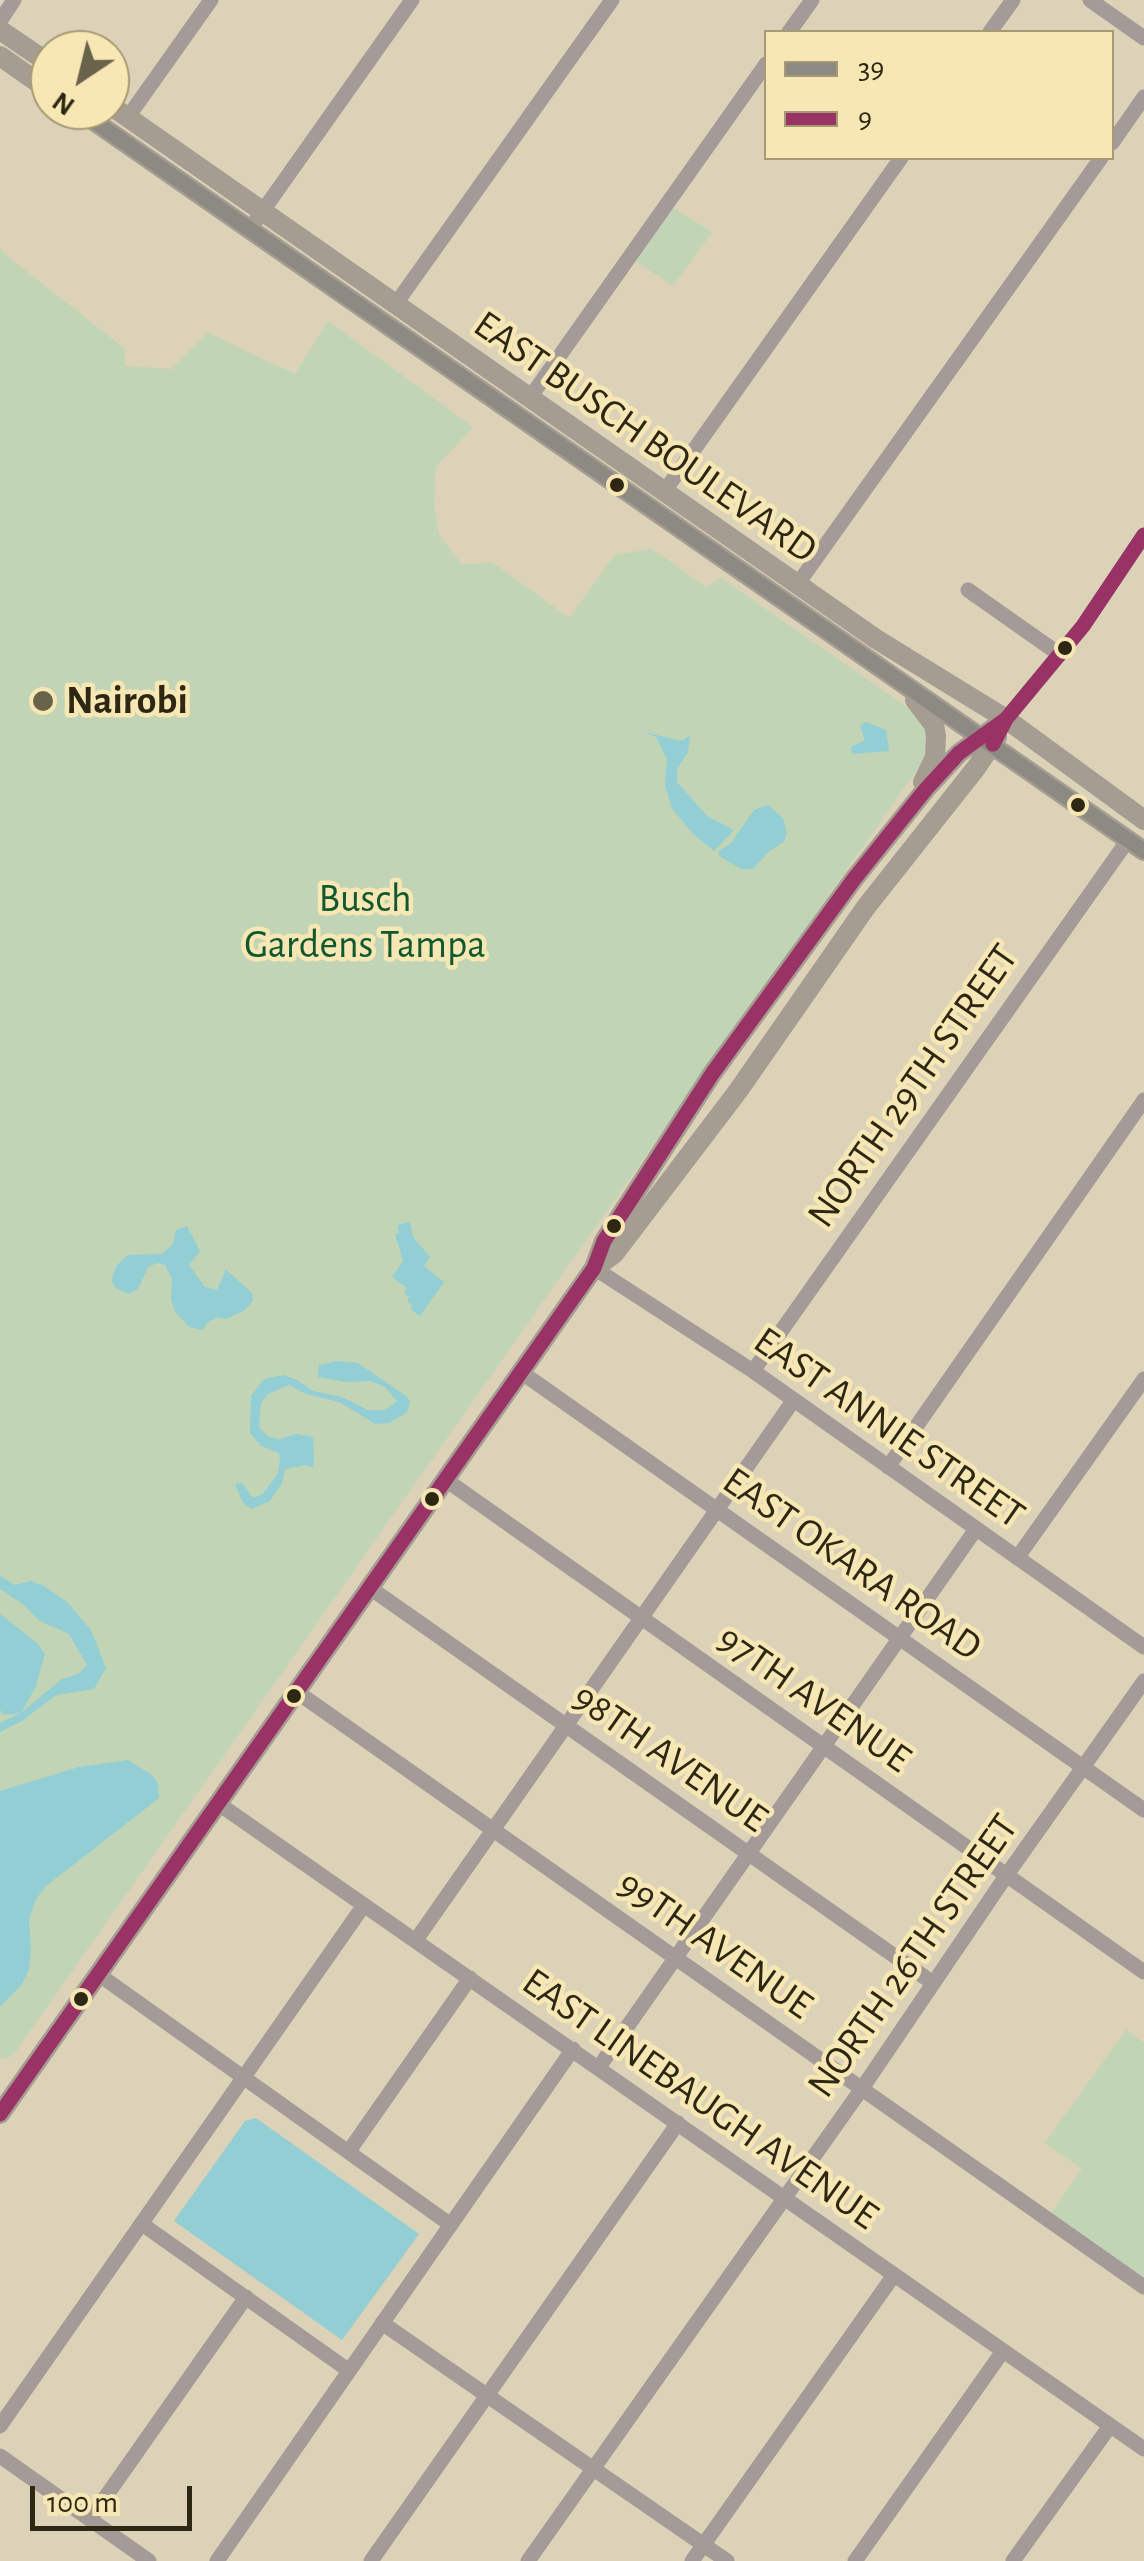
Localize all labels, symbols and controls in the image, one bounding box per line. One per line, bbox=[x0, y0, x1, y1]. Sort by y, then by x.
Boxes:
north arrow bbox=[30, 30, 130, 130]
legend bbox=[764, 30, 1114, 160]
text: 39 bbox=[858, 54, 884, 84]
text: N bbox=[48, 86, 80, 120]
text: 9 bbox=[858, 104, 872, 134]
street label: EAST BUSCH BOULEVARD bbox=[464, 300, 826, 574]
unlabelled marker bbox=[607, 475, 627, 495]
unlabelled marker bbox=[1055, 638, 1075, 658]
place label: Nairobi bbox=[66, 677, 188, 725]
marker: Nairobi bbox=[30, 688, 56, 714]
unlabelled marker bbox=[1068, 795, 1088, 815]
park label: Busch Gardens Tampa bbox=[244, 875, 486, 969]
street label: NORTH 29TH STREET bbox=[797, 935, 1029, 1237]
unlabelled marker bbox=[604, 1216, 624, 1236]
street label: EAST ANNIE STREET bbox=[744, 1317, 1034, 1539]
street label: EAST OKARA ROAD bbox=[713, 1457, 991, 1671]
unlabelled marker bbox=[422, 1489, 442, 1509]
street label: 97TH AVENUE bbox=[708, 1615, 920, 1783]
street label: 98TH AVENUE bbox=[563, 1673, 777, 1843]
unlabelled marker bbox=[284, 1686, 304, 1706]
street label: NORTH 26TH STREET bbox=[797, 1805, 1029, 2107]
street label: 99TH AVENUE bbox=[608, 1860, 822, 2030]
street label: EAST LINEBAUGH AVENUE bbox=[513, 1958, 887, 2240]
unlabelled marker bbox=[71, 1989, 91, 2009]
scale bar bbox=[35, 2466, 198, 2528]
text: 100 m bbox=[47, 2488, 118, 2518]

